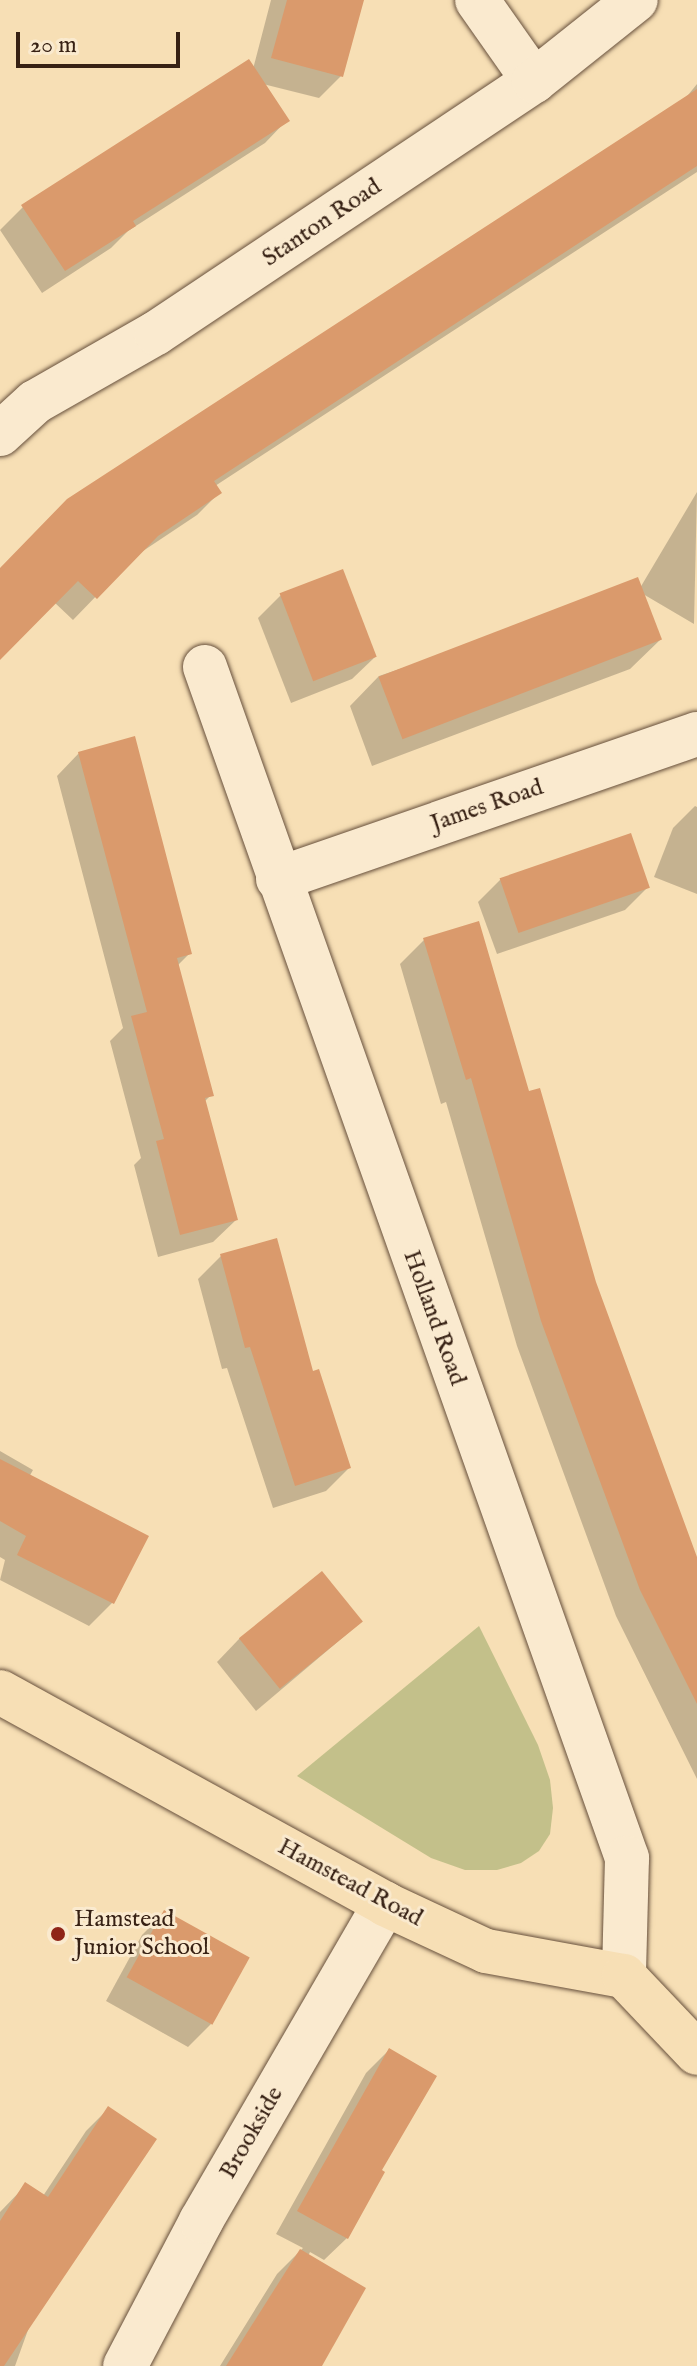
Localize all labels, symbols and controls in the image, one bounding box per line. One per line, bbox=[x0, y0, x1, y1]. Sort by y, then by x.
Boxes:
scale bar bbox=[20, 16, 184, 66]
text: 20 m bbox=[30, 30, 77, 61]
street label: Stanton Road bbox=[257, 173, 387, 273]
street label: James Road bbox=[427, 773, 547, 839]
street label: Holland Road bbox=[396, 1247, 472, 1389]
street label: Hamstead Road bbox=[273, 1833, 427, 1933]
place label: Hamstead Junior School bbox=[74, 1906, 209, 1962]
marker: Hamstead Junior School bbox=[49, 1925, 67, 1943]
street label: Brookside bbox=[214, 2082, 290, 2184]

